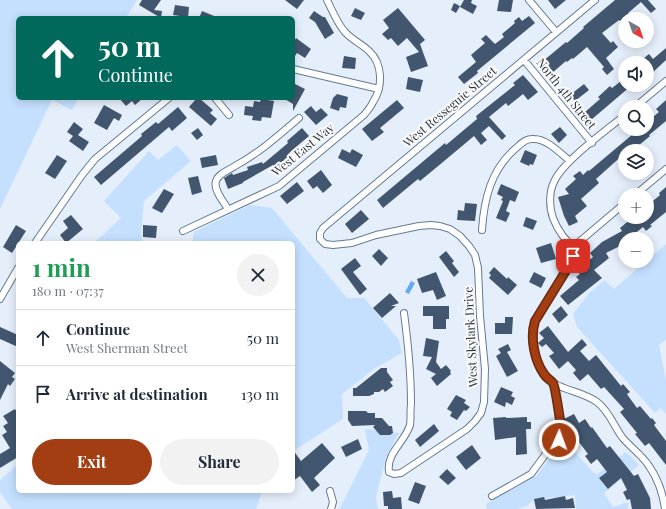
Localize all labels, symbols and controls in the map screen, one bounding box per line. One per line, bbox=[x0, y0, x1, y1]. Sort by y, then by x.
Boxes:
north arrow bbox=[618, 12, 654, 48]
map controls bbox=[618, 12, 654, 268]
text: 50 m bbox=[98, 27, 161, 64]
icon: ahead bbox=[32, 32, 84, 84]
street label: North 4th Street bbox=[533, 55, 601, 133]
button: sound bbox=[618, 56, 654, 92]
street label: West Resseguie Street bbox=[399, 62, 500, 151]
text: Continue bbox=[98, 63, 173, 87]
button: search bbox=[618, 100, 654, 136]
street label: West East Way bbox=[267, 119, 337, 180]
button: layers bbox=[618, 144, 654, 180]
button: + bbox=[618, 188, 654, 224]
button: − bbox=[618, 232, 654, 268]
pin bbox=[556, 239, 590, 273]
icon: arrive bbox=[562, 245, 584, 267]
text: 1 min bbox=[32, 251, 91, 283]
button: close bbox=[237, 254, 279, 296]
text: 180 m · 07:37 bbox=[32, 282, 104, 299]
street label: West Skylark Drive bbox=[459, 286, 481, 389]
text: Continue bbox=[66, 319, 130, 339]
icon: ahead bbox=[32, 327, 54, 349]
text: 50 m bbox=[247, 328, 279, 348]
text: West Sherman Street bbox=[66, 339, 188, 356]
icon: arrive bbox=[32, 383, 54, 405]
text: Arrive at destination bbox=[66, 384, 208, 404]
text: 130 m bbox=[241, 384, 279, 404]
position arrow bbox=[538, 419, 580, 461]
button: Exit bbox=[32, 439, 152, 485]
button: Share bbox=[160, 439, 279, 485]

